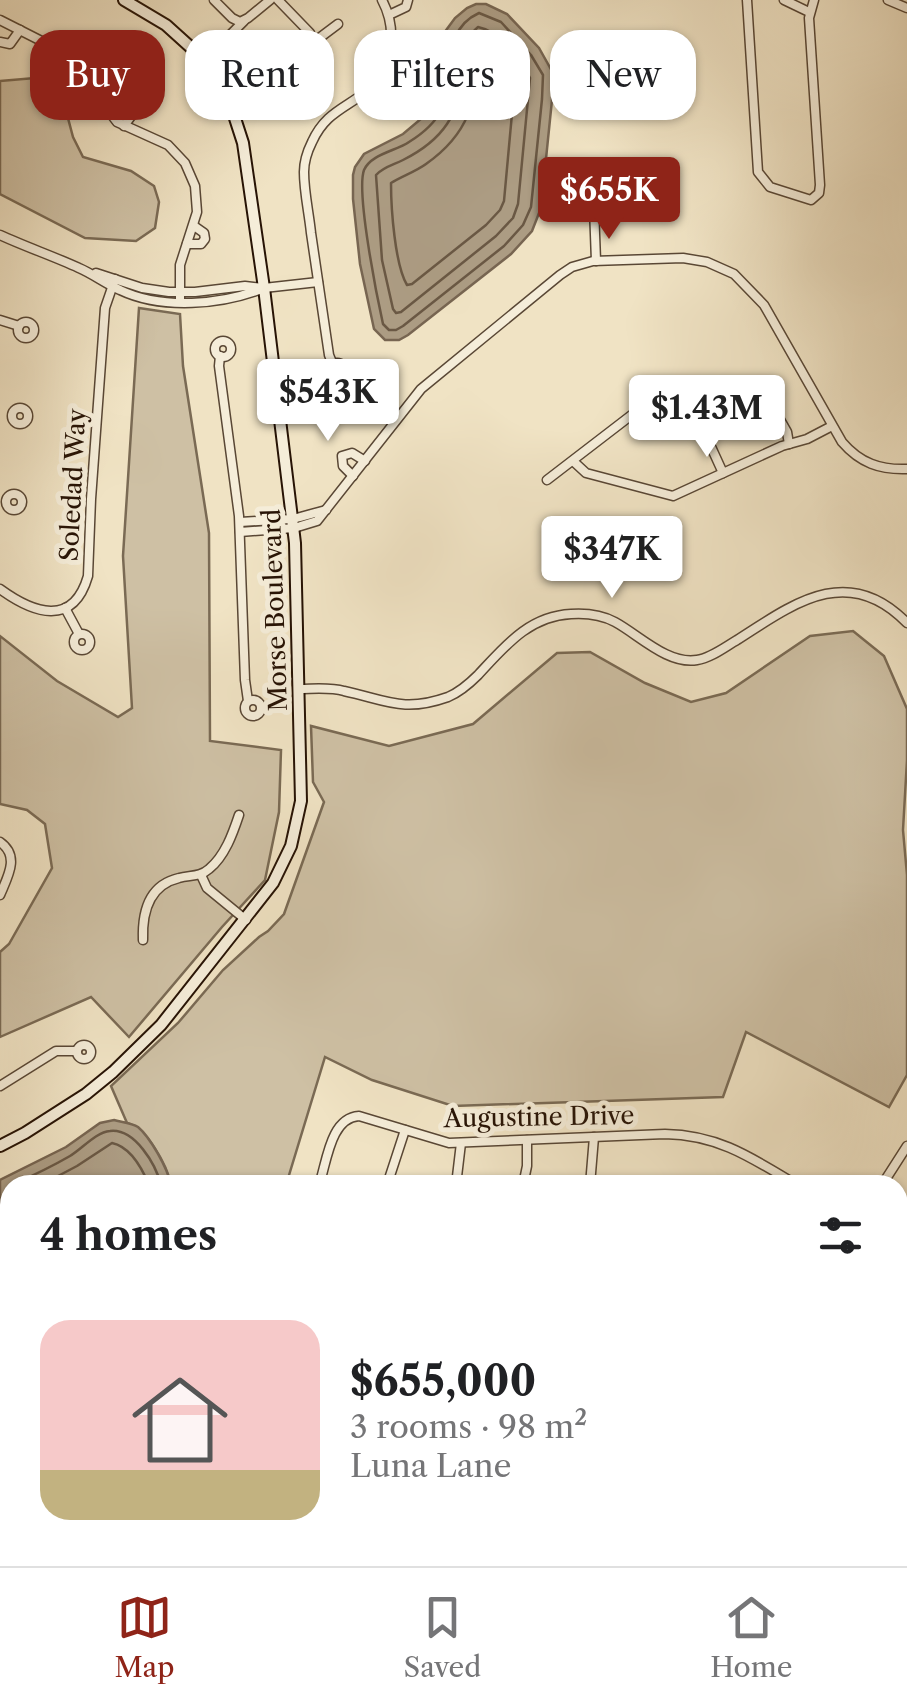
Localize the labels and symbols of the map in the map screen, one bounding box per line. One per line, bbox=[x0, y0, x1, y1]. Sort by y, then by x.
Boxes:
pin: $655K bbox=[539, 157, 679, 242]
pin: $543K bbox=[258, 359, 398, 444]
pin: $1.43M bbox=[626, 375, 788, 460]
street label: Soledad Way bbox=[54, 407, 93, 562]
street label: Morse Boulevard bbox=[256, 508, 294, 712]
pin: $347K bbox=[542, 516, 682, 601]
street label: Augustine Drive bbox=[442, 1100, 635, 1134]

